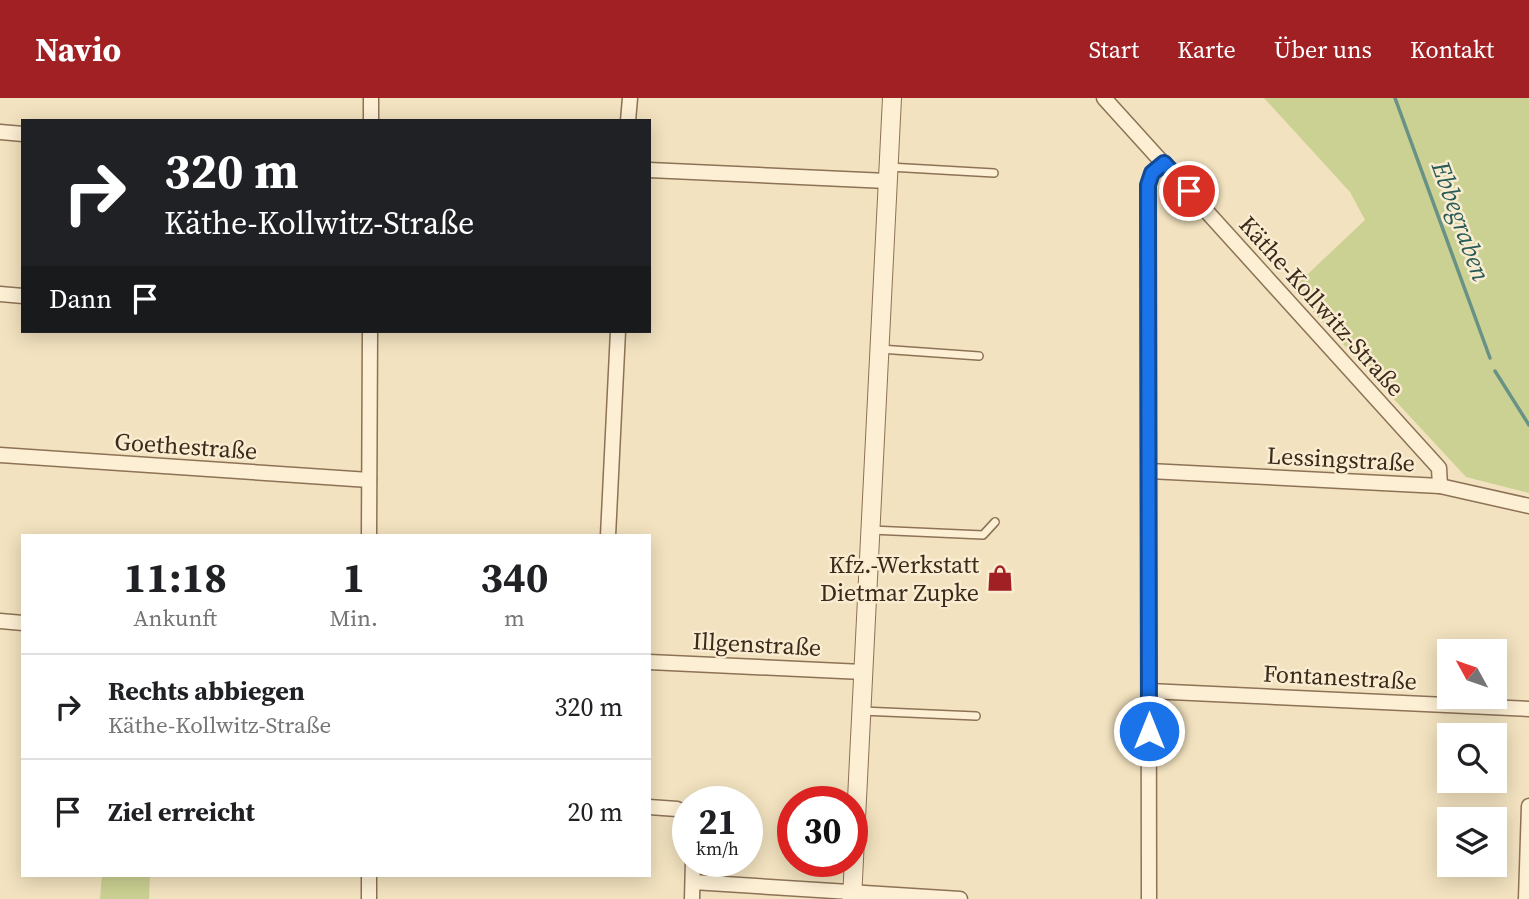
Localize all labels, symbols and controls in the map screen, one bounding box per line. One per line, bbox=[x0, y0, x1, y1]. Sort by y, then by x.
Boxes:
text: Navio bbox=[35, 27, 121, 72]
text: Start bbox=[1089, 33, 1139, 66]
text: Karte bbox=[1177, 33, 1236, 66]
text: Über uns bbox=[1274, 33, 1372, 66]
text: Kontakt bbox=[1410, 33, 1494, 66]
text: 320 m bbox=[164, 137, 299, 204]
icon: right bbox=[49, 147, 140, 238]
water label: Ebbegraben bbox=[1422, 155, 1499, 286]
pin bbox=[1159, 161, 1219, 221]
icon: arrive bbox=[1170, 172, 1208, 210]
text: Käthe-Kollwitz-Straße bbox=[164, 201, 474, 245]
street label: Käthe-Kollwitz-Straße bbox=[1232, 208, 1412, 404]
icon: arrive bbox=[126, 280, 164, 318]
text: Dann bbox=[49, 281, 112, 317]
street label: Goethestraße bbox=[114, 425, 258, 467]
street label: Lessingstraße bbox=[1266, 439, 1416, 479]
text: 11:18 bbox=[123, 548, 227, 606]
text: 1 bbox=[342, 548, 365, 606]
text: 340 bbox=[480, 548, 549, 606]
place label: Kfz.-Werkstatt Dietmar Zupke bbox=[820, 548, 979, 609]
shop icon: Kfz.-Werkstatt Dietmar Zupke bbox=[985, 563, 1015, 593]
text: Ankunft bbox=[133, 602, 217, 634]
text: Min. bbox=[329, 602, 378, 634]
text: m bbox=[504, 602, 525, 634]
street label: Illgenstraße bbox=[692, 624, 822, 664]
north arrow bbox=[1437, 639, 1507, 709]
map controls bbox=[1437, 639, 1507, 877]
street label: Fontanestraße bbox=[1262, 656, 1418, 698]
text: Rechts abbiegen bbox=[108, 673, 305, 709]
icon: right bbox=[49, 688, 87, 726]
text: 320 m bbox=[555, 689, 623, 725]
position arrow bbox=[1112, 694, 1186, 768]
text: Käthe-Kollwitz-Straße bbox=[108, 709, 331, 741]
button: search bbox=[1437, 723, 1507, 793]
speed limit sign: 30 bbox=[777, 786, 868, 877]
icon: arrive bbox=[49, 793, 87, 831]
text: Ziel erreicht bbox=[108, 794, 255, 830]
text: 20 m bbox=[568, 794, 623, 830]
text: 21 bbox=[699, 798, 736, 846]
button: layers bbox=[1437, 807, 1507, 877]
text: km/h bbox=[696, 836, 739, 861]

